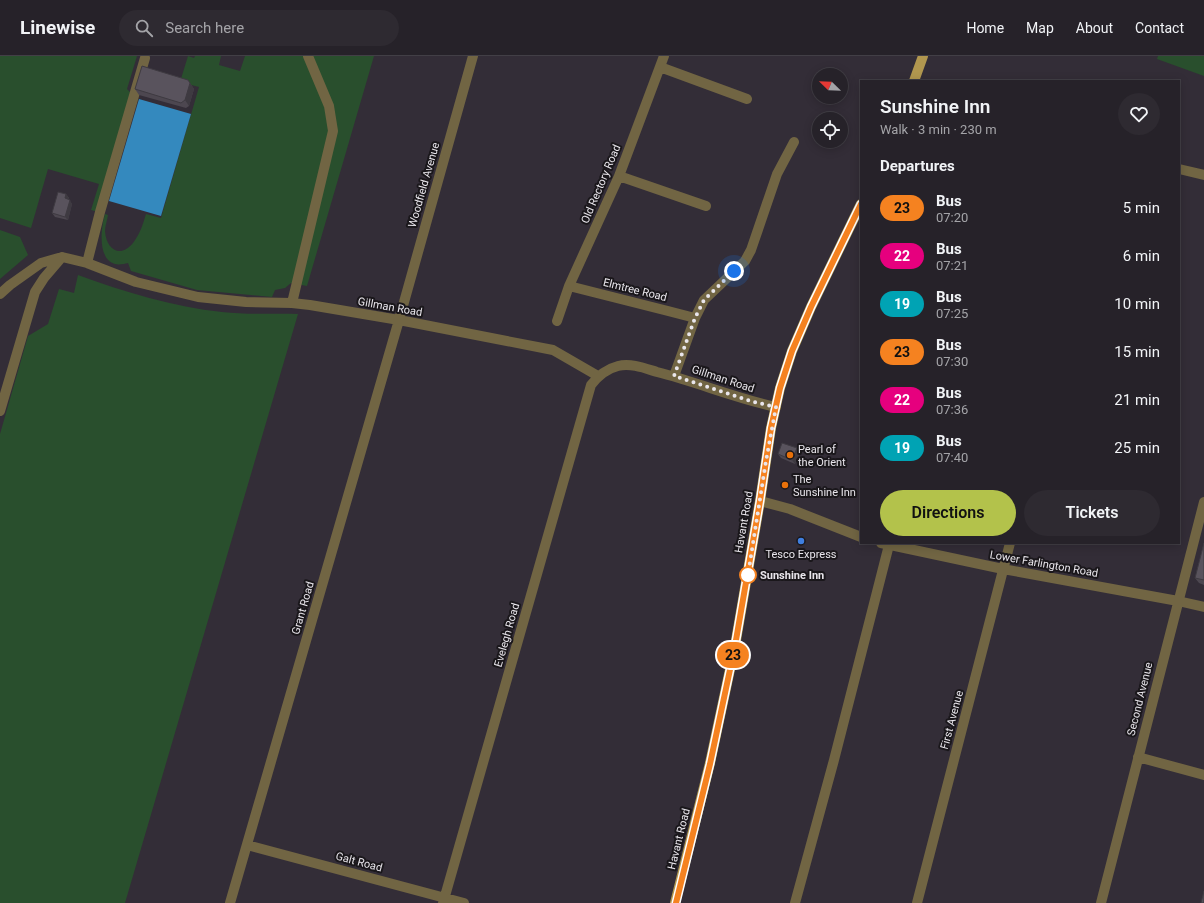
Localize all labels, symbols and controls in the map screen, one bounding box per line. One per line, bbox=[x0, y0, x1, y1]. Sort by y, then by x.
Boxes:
search box bbox=[119, 10, 399, 46]
text: Linewise bbox=[20, 16, 95, 39]
icon: search bbox=[133, 17, 155, 39]
text: Search here bbox=[165, 19, 244, 37]
text: Home bbox=[966, 20, 1004, 36]
text: Map bbox=[1026, 20, 1054, 36]
text: About bbox=[1076, 20, 1113, 36]
text: Contact bbox=[1135, 20, 1184, 36]
north arrow bbox=[812, 68, 848, 104]
map controls bbox=[812, 68, 848, 148]
button: heart bbox=[1118, 93, 1160, 135]
text: Sunshine Inn bbox=[880, 95, 990, 118]
button: locate bbox=[812, 112, 848, 148]
text: Walk · 3 min · 230 m bbox=[880, 122, 997, 137]
street label: Woodfield Avenue bbox=[406, 141, 442, 229]
street label: Old Rectory Road bbox=[579, 143, 623, 225]
text: Departures bbox=[880, 157, 955, 175]
text: Bus bbox=[936, 192, 962, 210]
text: 5 min bbox=[1123, 199, 1160, 217]
text: 23 bbox=[894, 200, 910, 216]
text: 07:20 bbox=[936, 210, 968, 225]
text: Bus bbox=[936, 240, 962, 258]
text: 6 min bbox=[1123, 247, 1160, 265]
text: 22 bbox=[894, 248, 910, 264]
text: 07:21 bbox=[936, 258, 968, 273]
your location bbox=[724, 261, 744, 281]
street label: Elmtree Road bbox=[602, 276, 668, 304]
text: Bus bbox=[936, 288, 962, 306]
street label: Gillman Road bbox=[357, 295, 423, 319]
text: 10 min bbox=[1114, 295, 1160, 313]
text: 19 bbox=[894, 296, 910, 312]
text: 07:25 bbox=[936, 306, 968, 321]
text: Bus bbox=[936, 336, 962, 354]
text: 15 min bbox=[1114, 343, 1160, 361]
text: 23 bbox=[894, 344, 910, 360]
text: 07:30 bbox=[936, 354, 968, 369]
street label: Gillman Road bbox=[690, 363, 756, 395]
text: Bus bbox=[936, 384, 962, 402]
text: 21 min bbox=[1114, 391, 1160, 409]
text: 22 bbox=[894, 392, 910, 408]
text: 07:36 bbox=[936, 402, 968, 417]
text: Bus bbox=[936, 432, 962, 450]
text: 25 min bbox=[1114, 439, 1160, 457]
text: 19 bbox=[894, 440, 910, 456]
place label: Pearl of the Orient bbox=[798, 443, 846, 469]
marker: Pearl of the Orient bbox=[785, 450, 795, 460]
text: 07:40 bbox=[936, 450, 968, 465]
place label: The Sunshine Inn bbox=[793, 473, 856, 499]
marker: The Sunshine Inn bbox=[780, 480, 790, 490]
street label: Havant Road bbox=[732, 490, 756, 554]
button: Directions bbox=[880, 490, 1016, 536]
button: Tickets bbox=[1024, 490, 1160, 536]
marker: Tesco Express bbox=[796, 536, 806, 546]
place label: Tesco Express bbox=[765, 548, 837, 561]
street label: Lower Farlington Road bbox=[989, 548, 1099, 580]
marker: Sunshine Inn bbox=[739, 566, 757, 584]
place label: Sunshine Inn bbox=[760, 569, 824, 582]
street label: Grant Road bbox=[289, 580, 317, 636]
street label: Evelegh Road bbox=[492, 602, 522, 668]
line badge: 23 bbox=[715, 642, 751, 668]
text: 23 bbox=[725, 647, 741, 663]
street label: Second Avenue bbox=[1125, 661, 1155, 737]
street label: First Avenue bbox=[938, 689, 966, 751]
street label: Havant Road bbox=[665, 807, 693, 871]
street label: Galt Road bbox=[334, 850, 384, 874]

